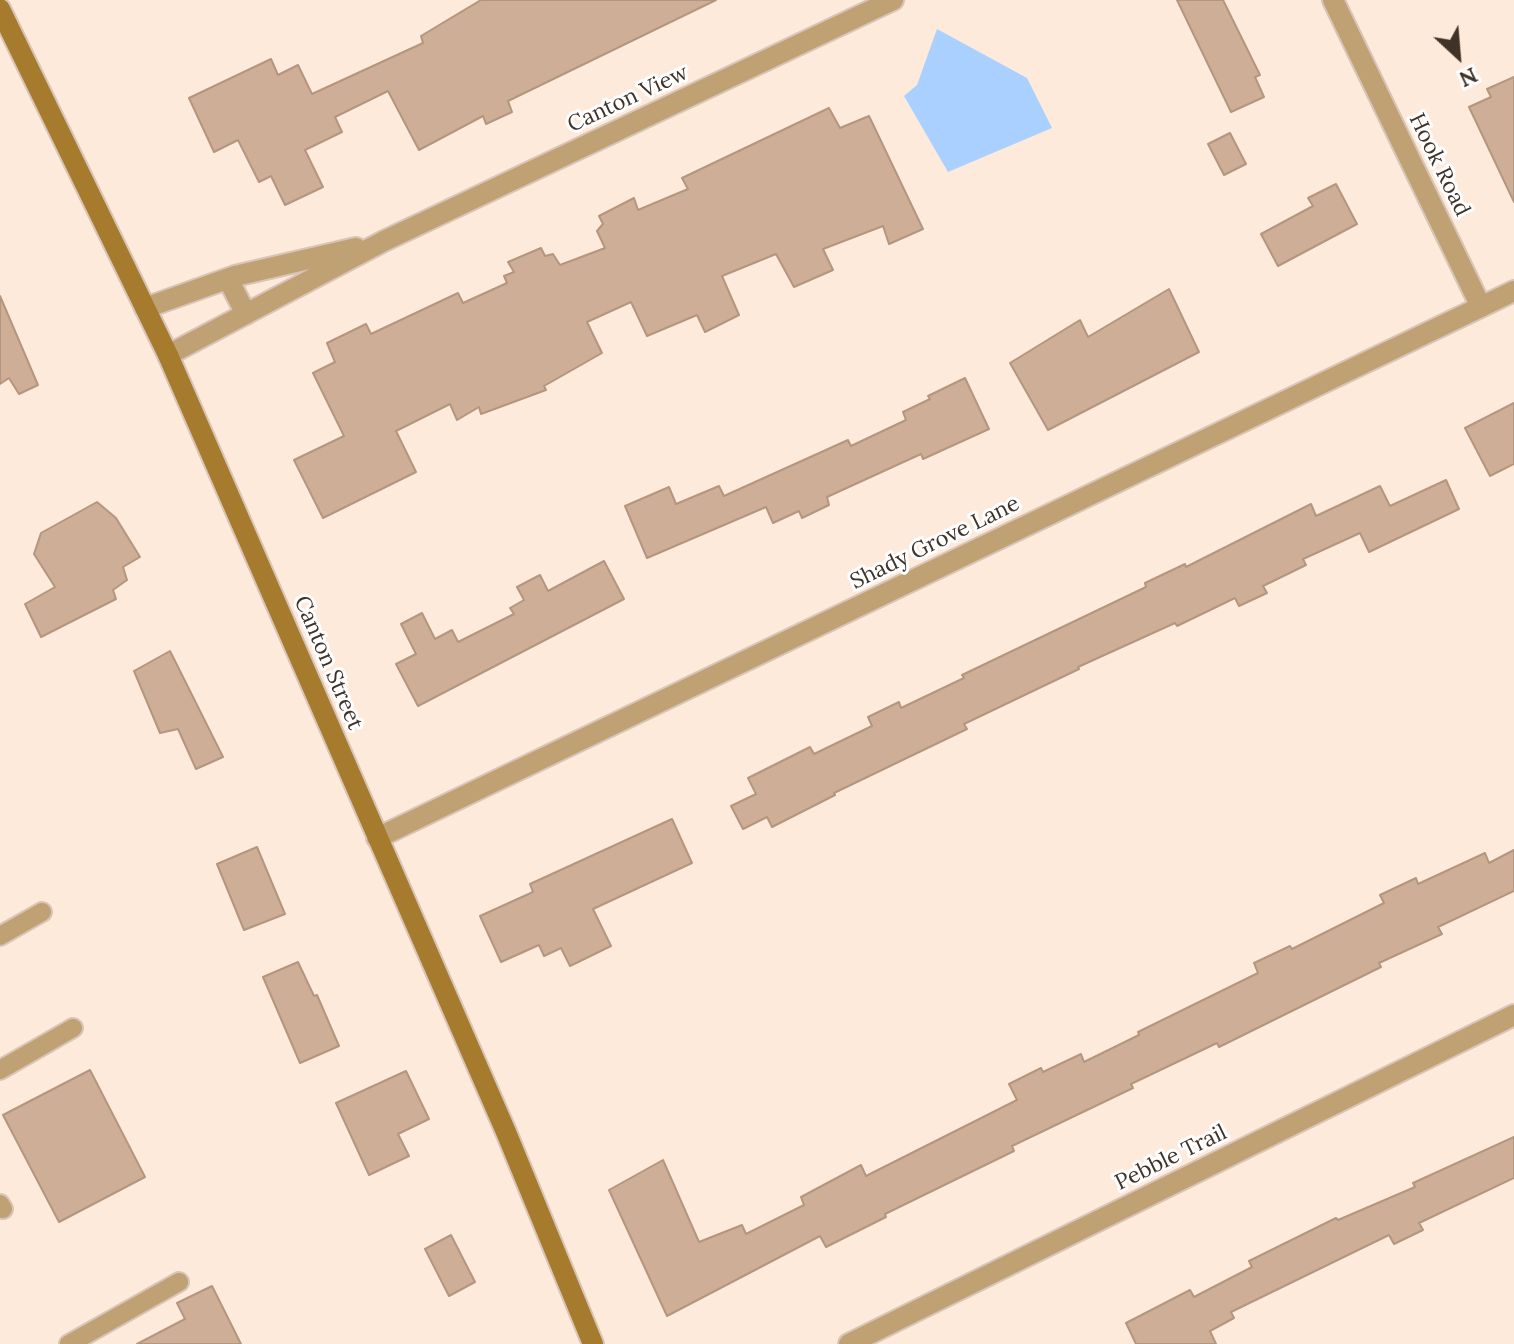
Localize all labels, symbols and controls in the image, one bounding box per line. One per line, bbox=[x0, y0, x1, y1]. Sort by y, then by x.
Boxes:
north arrow bbox=[1418, 16, 1498, 96]
street label: Canton View bbox=[563, 60, 693, 138]
text: N bbox=[1455, 61, 1482, 94]
street label: Hook Road bbox=[1403, 109, 1475, 221]
street label: Shady Grove Lane bbox=[846, 491, 1024, 595]
street label: Canton Street bbox=[288, 592, 368, 734]
street label: Pebble Trail bbox=[1111, 1120, 1231, 1196]

